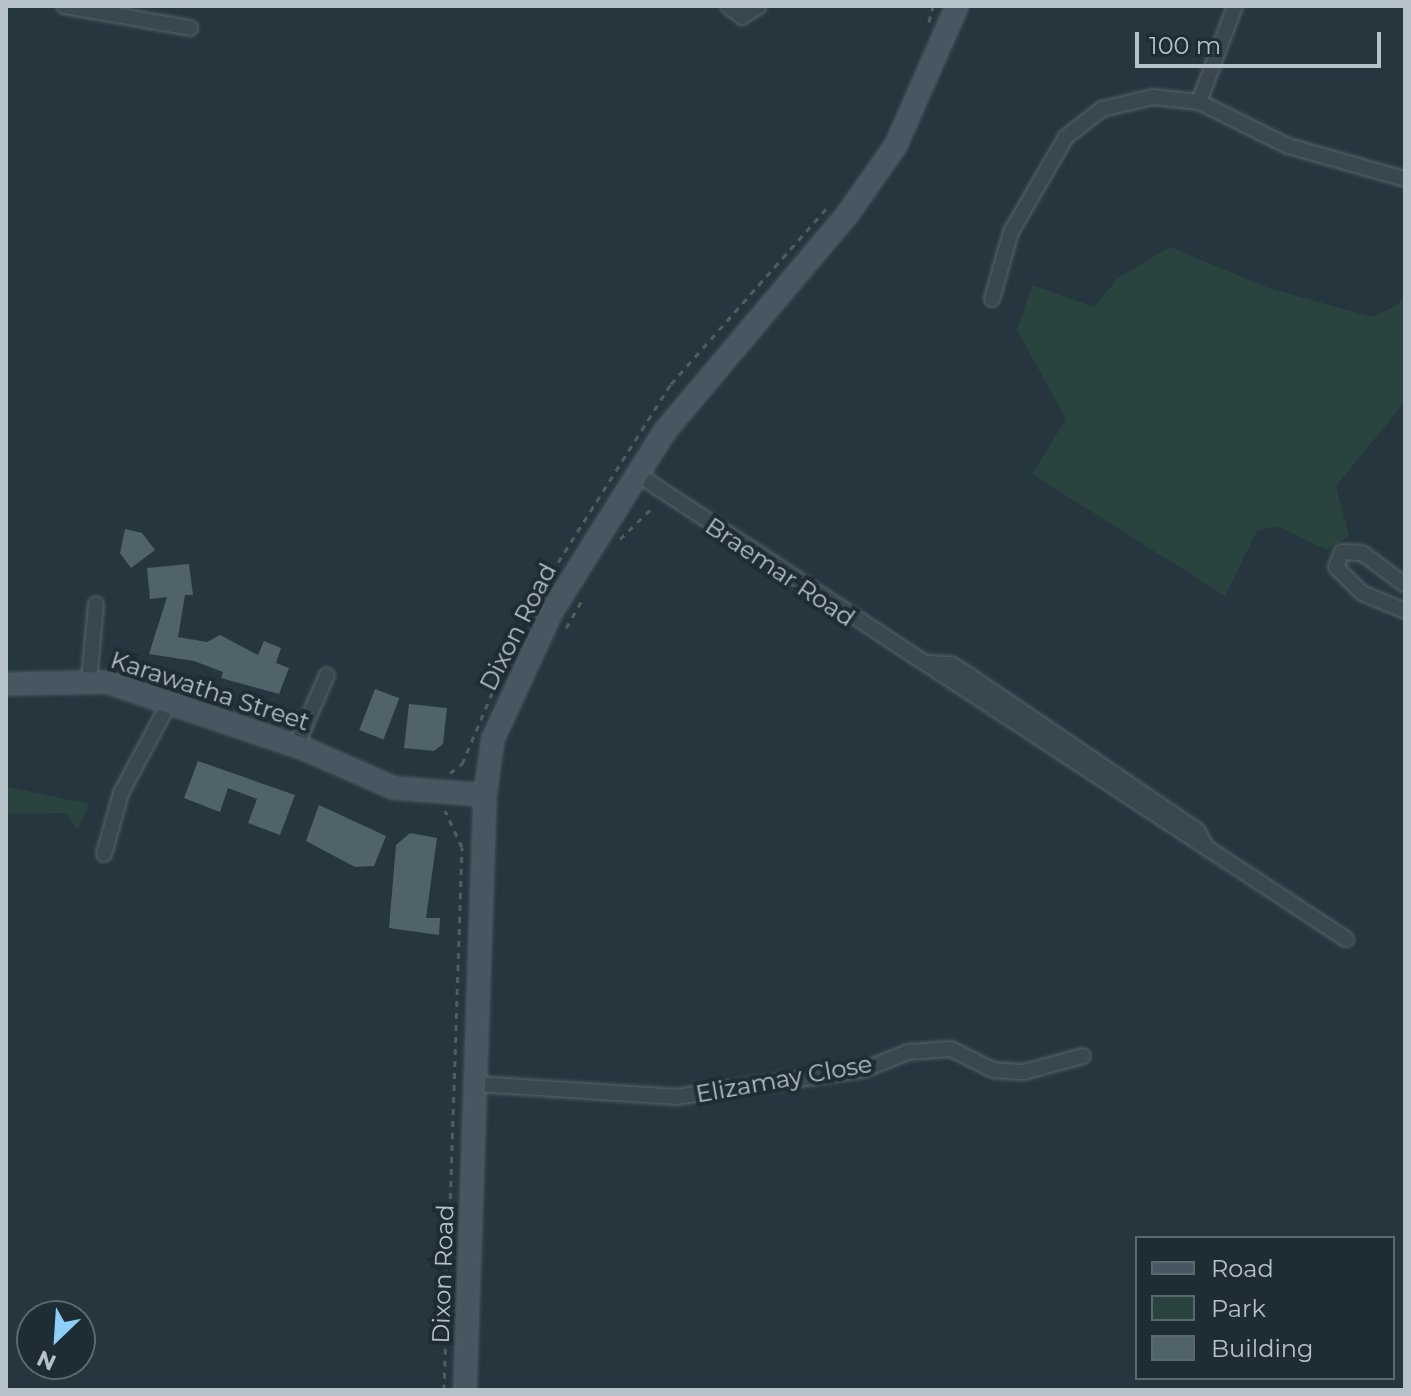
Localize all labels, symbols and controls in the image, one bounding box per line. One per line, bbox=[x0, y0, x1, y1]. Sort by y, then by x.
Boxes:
scale bar bbox=[1139, 16, 1385, 66]
text: 100 m bbox=[1149, 31, 1221, 60]
street label: Braemar Road bbox=[700, 511, 860, 633]
street label: Dixon Road bbox=[474, 559, 562, 695]
street label: Karawatha Street bbox=[107, 645, 313, 737]
street label: Elizamay Close bbox=[694, 1049, 874, 1109]
street label: Dixon Road bbox=[426, 1204, 460, 1344]
legend bbox=[1135, 1236, 1395, 1380]
text: Road bbox=[1211, 1254, 1274, 1283]
text: Park bbox=[1211, 1294, 1266, 1323]
north arrow bbox=[16, 1300, 96, 1380]
text: Building bbox=[1211, 1334, 1314, 1363]
text: N bbox=[33, 1344, 60, 1376]

